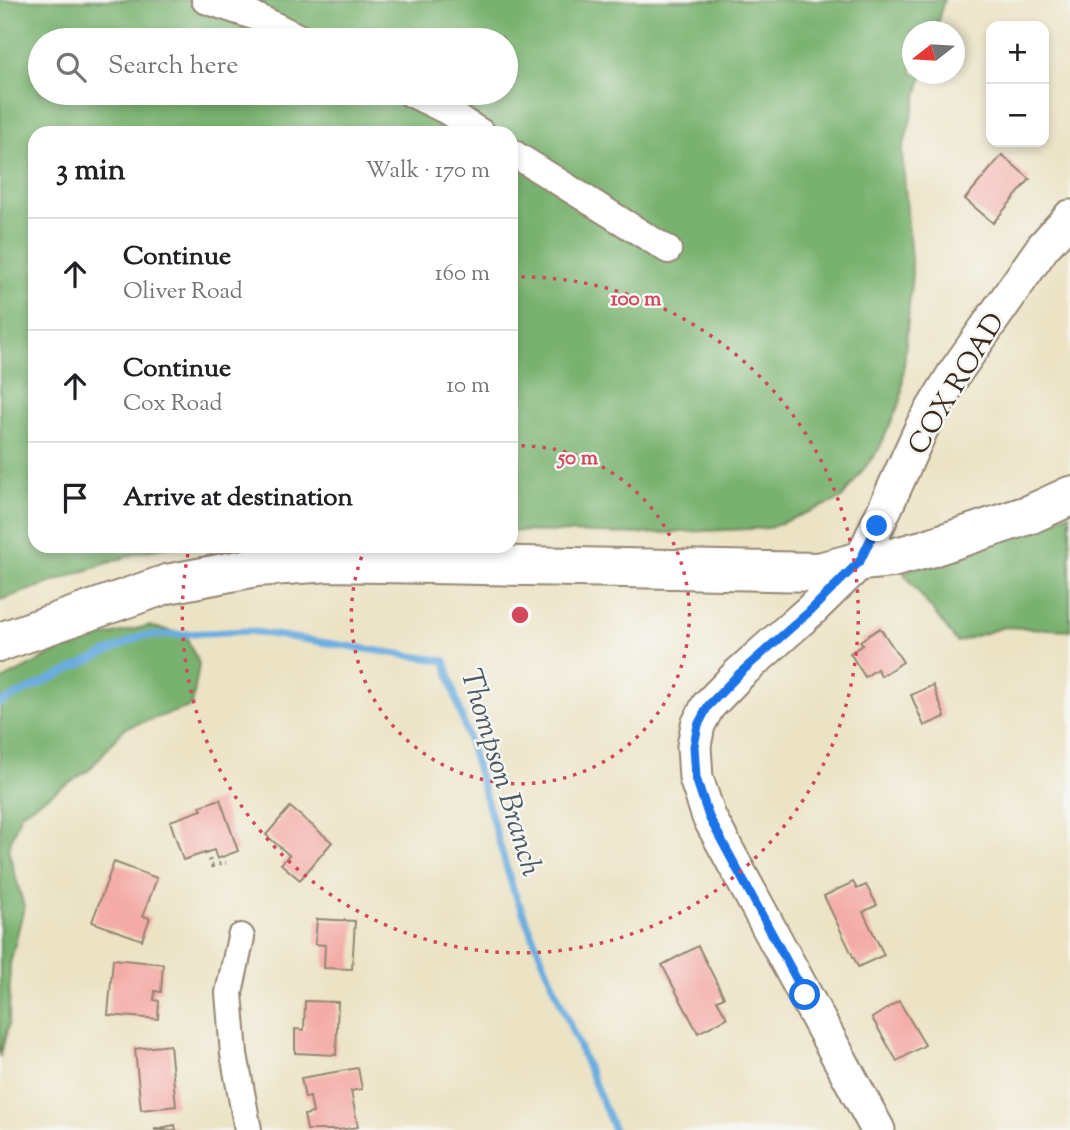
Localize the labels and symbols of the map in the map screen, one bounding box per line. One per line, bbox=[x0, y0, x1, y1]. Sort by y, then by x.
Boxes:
north arrow bbox=[902, 21, 965, 84]
text: 100 m bbox=[611, 285, 662, 315]
street label: COX ROAD bbox=[899, 306, 1016, 463]
text: 50 m bbox=[556, 444, 599, 474]
route end bbox=[861, 510, 892, 541]
centre of rings bbox=[508, 603, 532, 627]
water label: Thompson Branch bbox=[448, 664, 552, 882]
route start bbox=[789, 979, 820, 1010]

